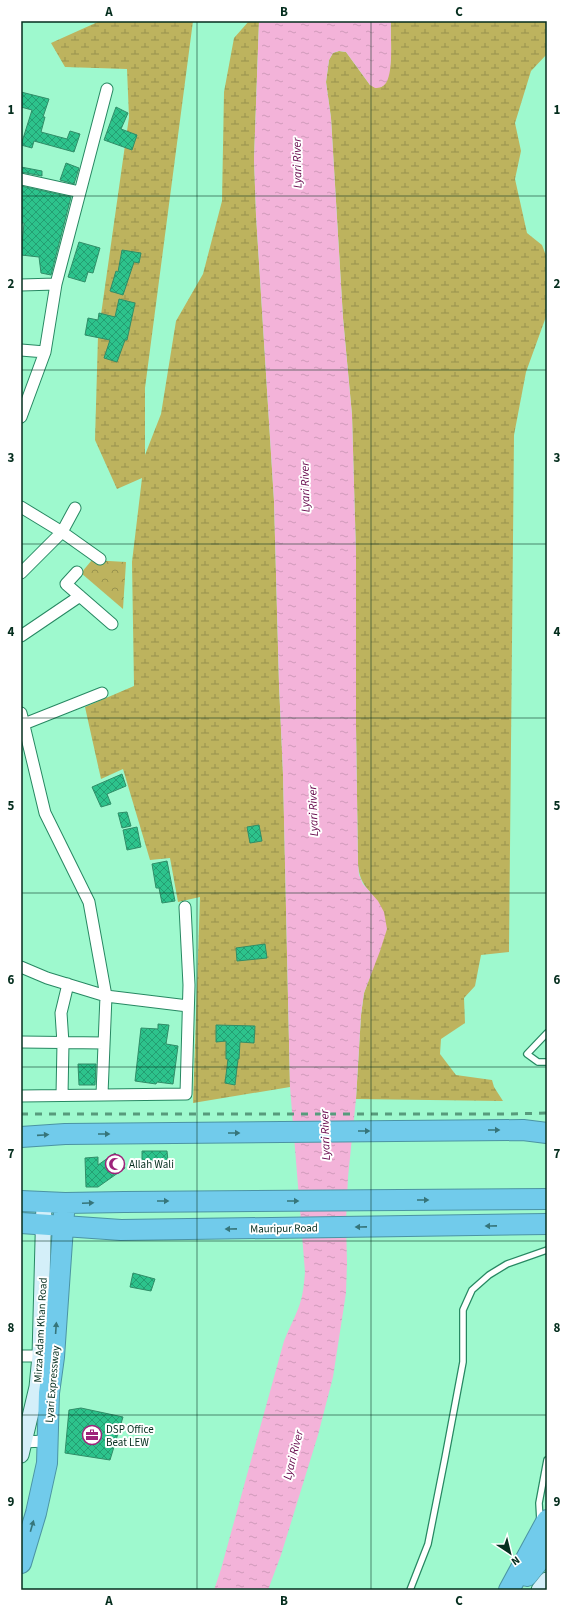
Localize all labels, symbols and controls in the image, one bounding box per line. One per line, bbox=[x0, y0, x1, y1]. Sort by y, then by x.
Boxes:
text: A bbox=[104, 3, 113, 21]
text: B bbox=[280, 3, 288, 21]
text: C bbox=[455, 3, 463, 21]
text: 1 bbox=[8, 101, 15, 119]
text: 1 bbox=[554, 101, 561, 119]
water label: Lyari River bbox=[289, 137, 306, 189]
text: 2 bbox=[8, 275, 15, 293]
text: 2 bbox=[554, 275, 561, 293]
text: 3 bbox=[8, 449, 15, 467]
text: 3 bbox=[554, 449, 561, 467]
water label: Lyari River bbox=[297, 461, 314, 513]
text: 4 bbox=[8, 623, 15, 641]
text: 4 bbox=[554, 623, 561, 641]
water label: Lyari River bbox=[304, 784, 323, 837]
text: 5 bbox=[8, 797, 15, 815]
text: 5 bbox=[554, 797, 561, 815]
text: 6 bbox=[8, 971, 15, 989]
text: 6 bbox=[554, 971, 561, 989]
water label: Lyari River bbox=[316, 1108, 335, 1161]
one-way arrow bbox=[488, 1127, 501, 1133]
one-way arrow bbox=[358, 1128, 371, 1134]
one-way arrow bbox=[228, 1129, 240, 1136]
one-way arrow bbox=[98, 1131, 111, 1137]
one-way arrow bbox=[37, 1132, 49, 1139]
text: 7 bbox=[8, 1145, 15, 1163]
text: 7 bbox=[554, 1145, 561, 1163]
mosque icon: Allah Wali bbox=[104, 1153, 126, 1175]
place label: Allah Wali bbox=[129, 1157, 174, 1172]
one-way arrow bbox=[417, 1197, 430, 1203]
one-way arrow bbox=[157, 1198, 170, 1204]
one-way arrow bbox=[287, 1198, 300, 1204]
one-way arrow bbox=[82, 1200, 95, 1206]
street label: Mauripur Road bbox=[250, 1220, 318, 1237]
one-way arrow bbox=[484, 1223, 497, 1229]
one-way arrow bbox=[354, 1224, 367, 1230]
one-way arrow bbox=[224, 1226, 237, 1232]
street label: Mirza Adam Khan Road bbox=[30, 1277, 51, 1383]
text: 8 bbox=[8, 1319, 15, 1337]
text: 8 bbox=[554, 1319, 561, 1337]
one-way arrow bbox=[53, 1322, 60, 1334]
street label: Lyari Expressway bbox=[42, 1345, 63, 1423]
place label: DSP Office Beat LEW bbox=[106, 1422, 154, 1450]
office icon: DSP Office Beat LEW bbox=[81, 1424, 103, 1446]
water label: Lyari River bbox=[279, 1428, 308, 1482]
text: 9 bbox=[8, 1493, 15, 1511]
text: 9 bbox=[554, 1493, 561, 1511]
one-way arrow bbox=[29, 1520, 35, 1532]
north arrow bbox=[490, 1533, 530, 1573]
text: N bbox=[508, 1553, 523, 1569]
text: A bbox=[104, 1592, 113, 1610]
text: B bbox=[280, 1592, 288, 1610]
text: C bbox=[455, 1592, 463, 1610]

